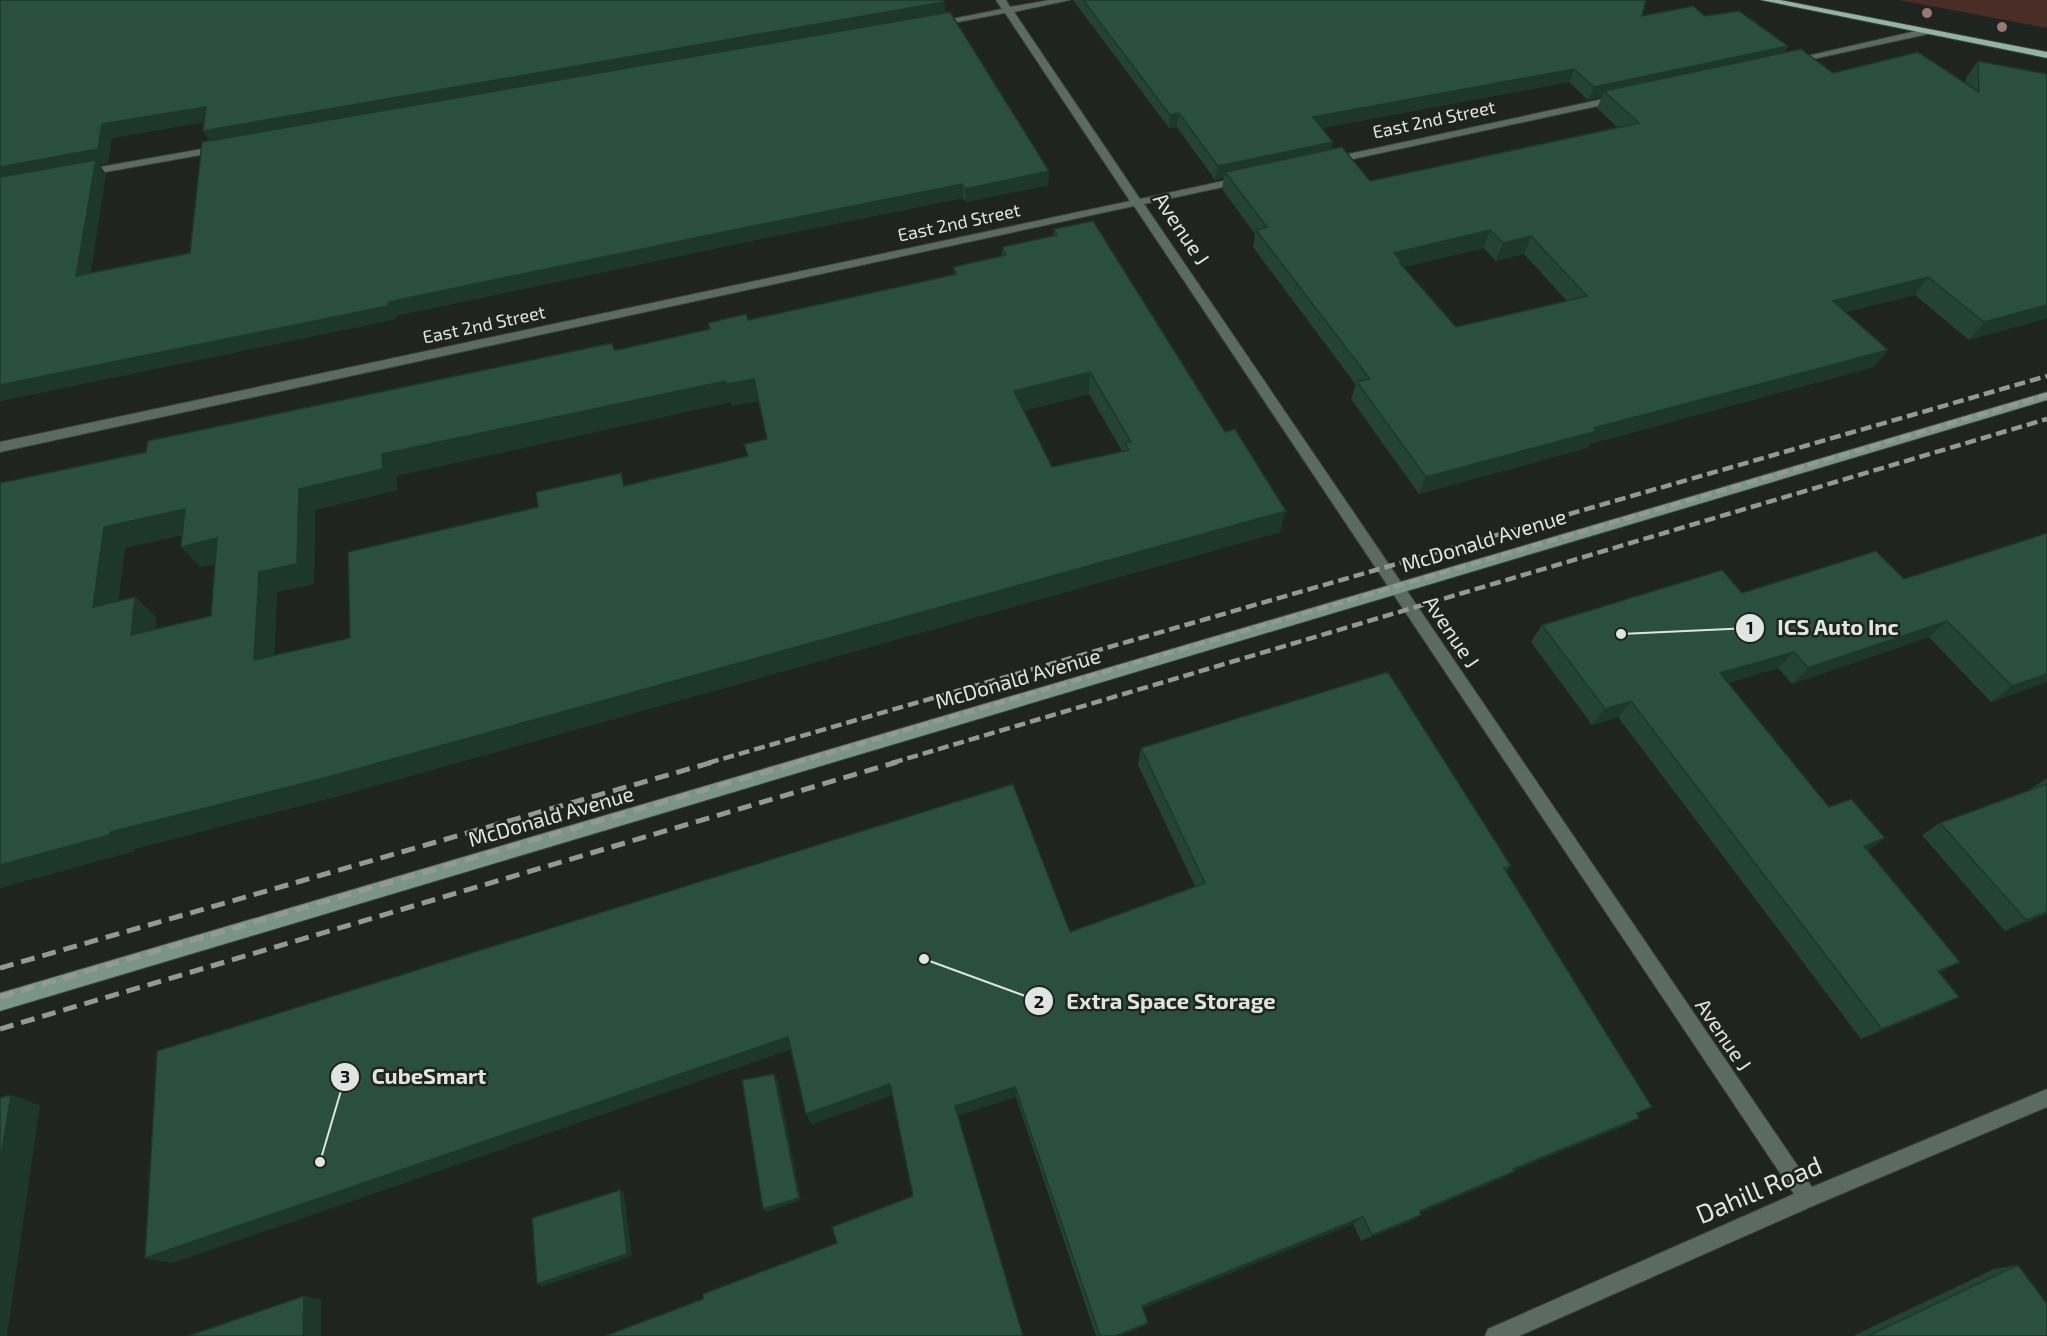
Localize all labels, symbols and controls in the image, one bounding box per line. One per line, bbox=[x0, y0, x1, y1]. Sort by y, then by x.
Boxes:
street label: East 2nd Street bbox=[1370, 95, 1497, 143]
street label: Avenue J bbox=[1149, 187, 1215, 269]
street label: East 2nd Street bbox=[895, 198, 1022, 246]
street label: East 2nd Street bbox=[420, 300, 547, 348]
street label: McDonald Avenue bbox=[1398, 503, 1569, 577]
street label: Avenue J bbox=[1419, 590, 1485, 672]
callout: ICS Auto Inc bbox=[1735, 608, 1911, 648]
text: ICS Auto Inc bbox=[1777, 613, 1899, 639]
text: 1 bbox=[1746, 616, 1754, 638]
street label: McDonald Avenue bbox=[932, 642, 1103, 713]
street label: McDonald Avenue bbox=[465, 780, 636, 851]
callout: Extra Space Storage bbox=[1024, 981, 1287, 1021]
text: Extra Space Storage bbox=[1066, 987, 1276, 1013]
text: 2 bbox=[1034, 990, 1044, 1012]
street label: Avenue J bbox=[1691, 993, 1757, 1075]
callout: CubeSmart bbox=[330, 1057, 499, 1097]
text: CubeSmart bbox=[372, 1062, 486, 1088]
text: 3 bbox=[340, 1065, 350, 1087]
street label: Dahill Road bbox=[1691, 1148, 1826, 1229]

